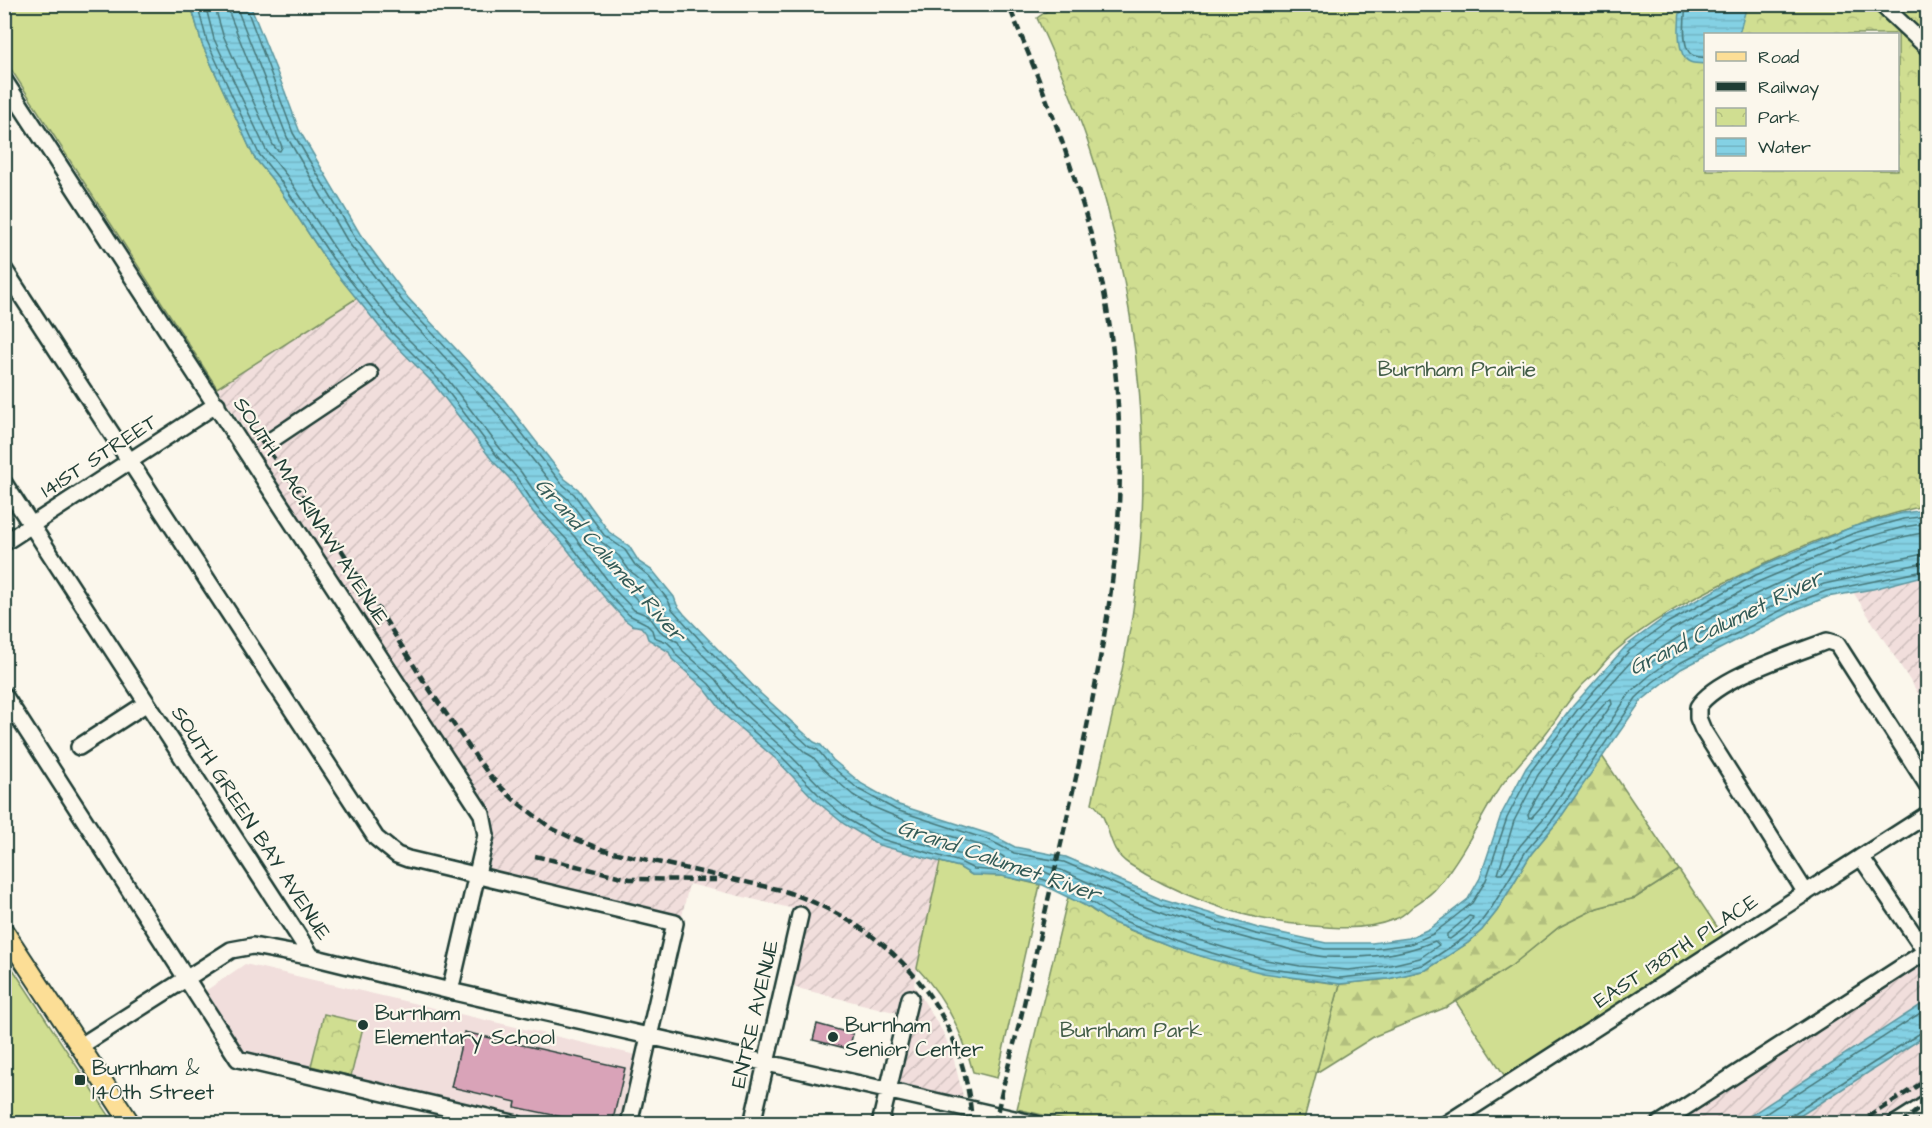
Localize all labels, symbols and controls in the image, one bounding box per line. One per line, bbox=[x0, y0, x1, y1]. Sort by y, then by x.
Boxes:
legend bbox=[1704, 33, 1899, 171]
text: Road bbox=[1758, 45, 1799, 70]
text: Railway bbox=[1758, 75, 1819, 101]
text: Park bbox=[1758, 105, 1800, 130]
text: Water bbox=[1758, 135, 1811, 160]
park label: Burnham Prairie bbox=[1378, 355, 1536, 384]
street label: SOUTH MACKINAW AVENUE bbox=[226, 391, 396, 631]
street label: 141ST STREET bbox=[35, 407, 164, 505]
water label: Grand Calumet River bbox=[527, 471, 694, 651]
water label: Grand Calumet River bbox=[1624, 561, 1831, 683]
street label: SOUTH GREEN BAY AVENUE bbox=[164, 700, 338, 946]
water label: Grand Calumet River bbox=[894, 812, 1107, 911]
street label: EAST 138TH PLACE bbox=[1588, 887, 1764, 1015]
street label: ENTRE AVENUE bbox=[724, 937, 786, 1091]
place label: Burnham Elementary School bbox=[375, 999, 555, 1054]
place label: Burnham Senior Center bbox=[845, 1011, 984, 1064]
park label: Burnham Park bbox=[1060, 1016, 1202, 1045]
marker: Burnham Elementary School bbox=[356, 1018, 370, 1032]
marker: Burnham Senior Center bbox=[826, 1030, 840, 1044]
place label: Burnham & 140th Street bbox=[92, 1054, 215, 1107]
marker: Burnham & 140th Street bbox=[73, 1073, 87, 1087]

